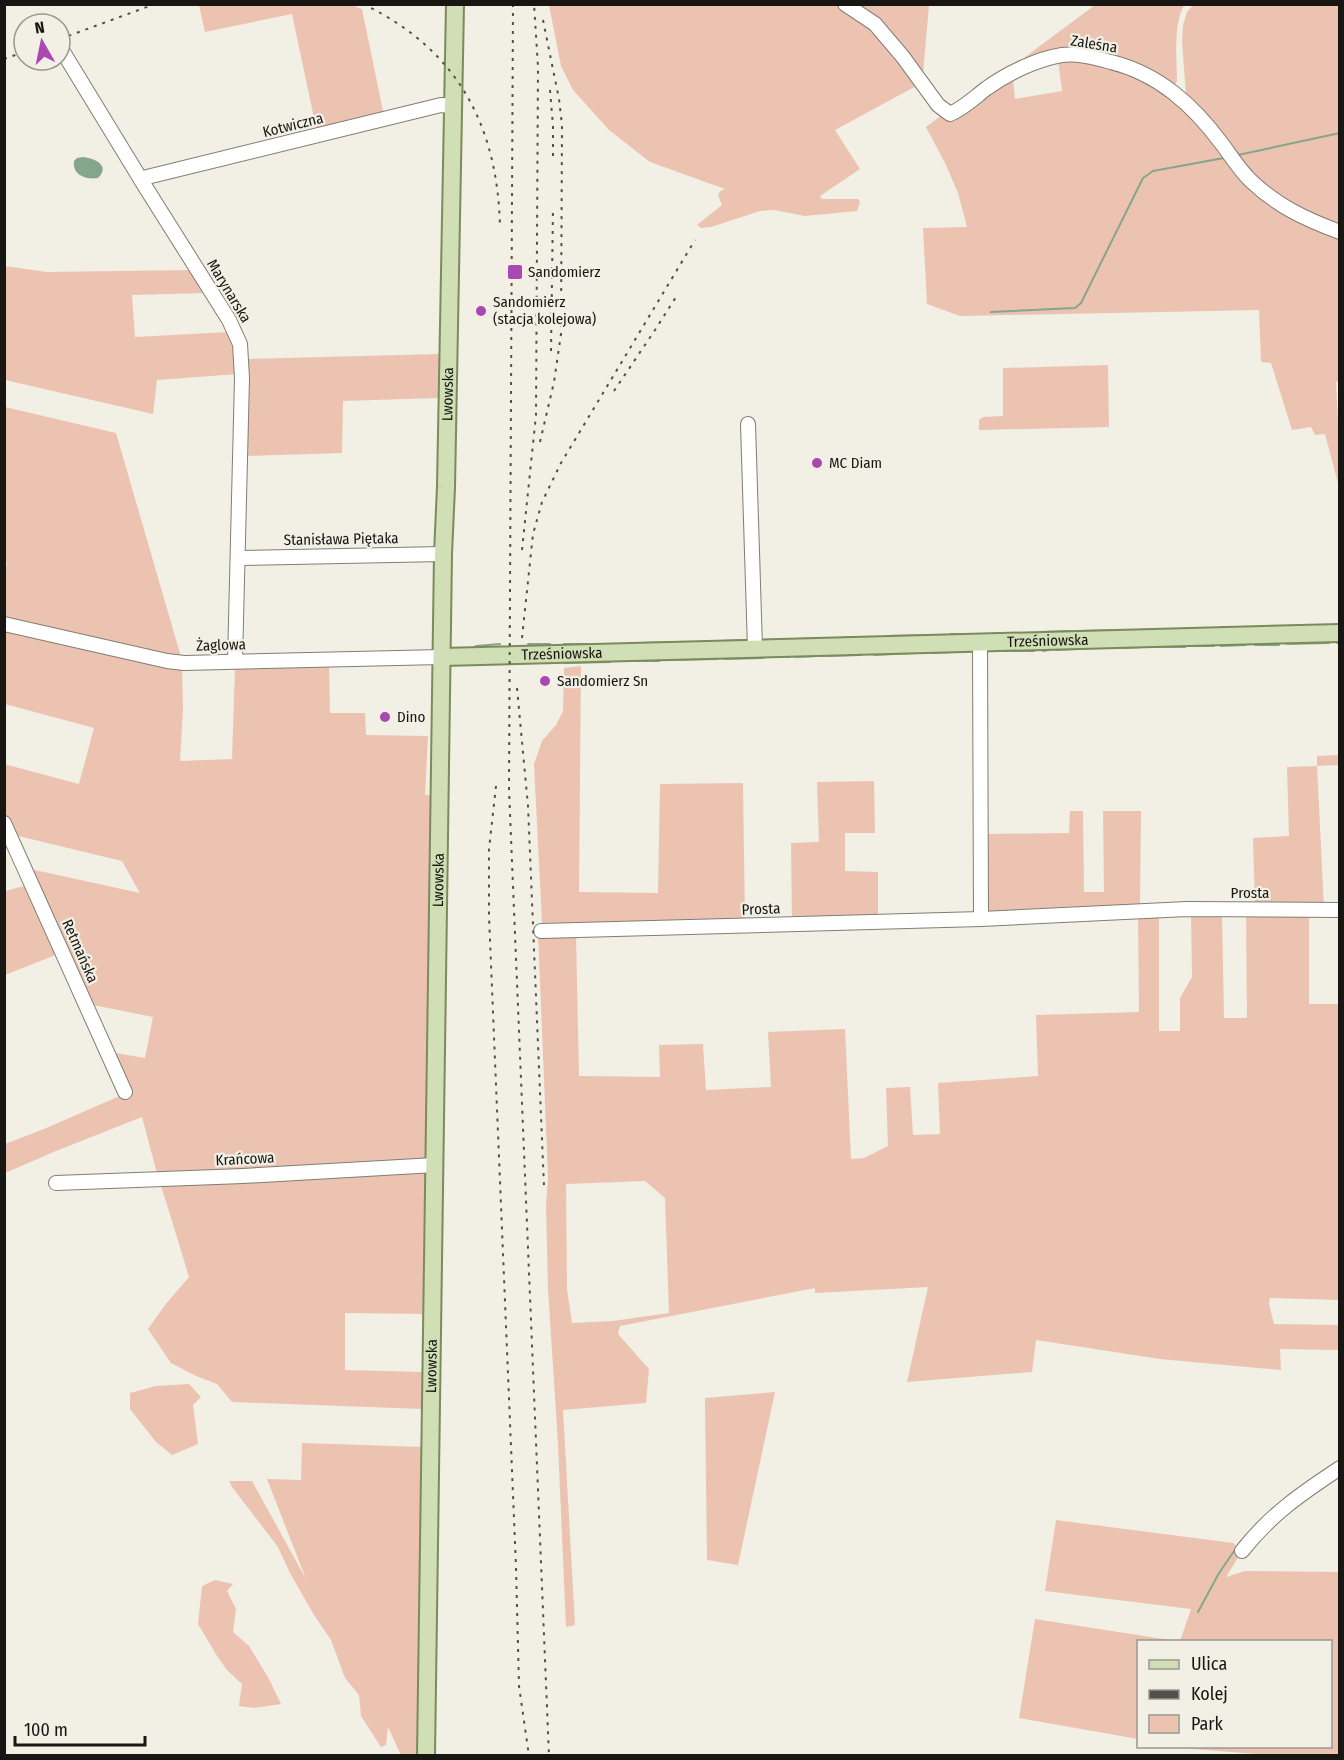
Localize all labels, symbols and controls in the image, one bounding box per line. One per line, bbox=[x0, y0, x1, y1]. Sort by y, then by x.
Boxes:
north arrow bbox=[12, 12, 72, 72]
text: N bbox=[34, 18, 46, 38]
street label: Zaleśna bbox=[1069, 31, 1119, 57]
street label: Kotwiczna bbox=[261, 109, 325, 141]
street label: Marynarska bbox=[203, 256, 255, 326]
marker: Sandomierz bbox=[506, 263, 524, 281]
place label: Sandomierz bbox=[528, 263, 600, 281]
place label: Sandomierz (stacja kolejowa) bbox=[493, 293, 596, 328]
marker: Sandomierz (stacja kolejowa) bbox=[474, 304, 488, 318]
street label: Lwowska bbox=[438, 367, 457, 421]
place label: MC Diam bbox=[829, 454, 882, 472]
marker: MC Diam bbox=[810, 456, 824, 470]
street label: Stanisława Piętaka bbox=[283, 529, 399, 549]
street label: Trześniowska bbox=[1007, 631, 1089, 651]
street label: Żaglowa bbox=[196, 635, 246, 655]
street label: Trześniowska bbox=[521, 644, 603, 664]
place label: Sandomierz Sn bbox=[557, 672, 648, 690]
marker: Sandomierz Sn bbox=[538, 674, 552, 688]
place label: Dino bbox=[397, 708, 425, 726]
marker: Dino bbox=[378, 710, 392, 724]
street label: Lwowska bbox=[429, 853, 448, 907]
street label: Prosta bbox=[1231, 884, 1269, 902]
street label: Prosta bbox=[741, 899, 781, 919]
street label: Retmańska bbox=[58, 916, 102, 986]
street label: Krańcowa bbox=[215, 1148, 275, 1170]
street label: Lwowska bbox=[422, 1339, 441, 1393]
legend bbox=[1137, 1640, 1332, 1748]
text: Ulica bbox=[1191, 1653, 1227, 1675]
text: Kolej bbox=[1191, 1683, 1228, 1705]
scale bar bbox=[15, 1709, 146, 1747]
text: Park bbox=[1191, 1713, 1224, 1735]
text: 100 m bbox=[24, 1719, 68, 1741]

